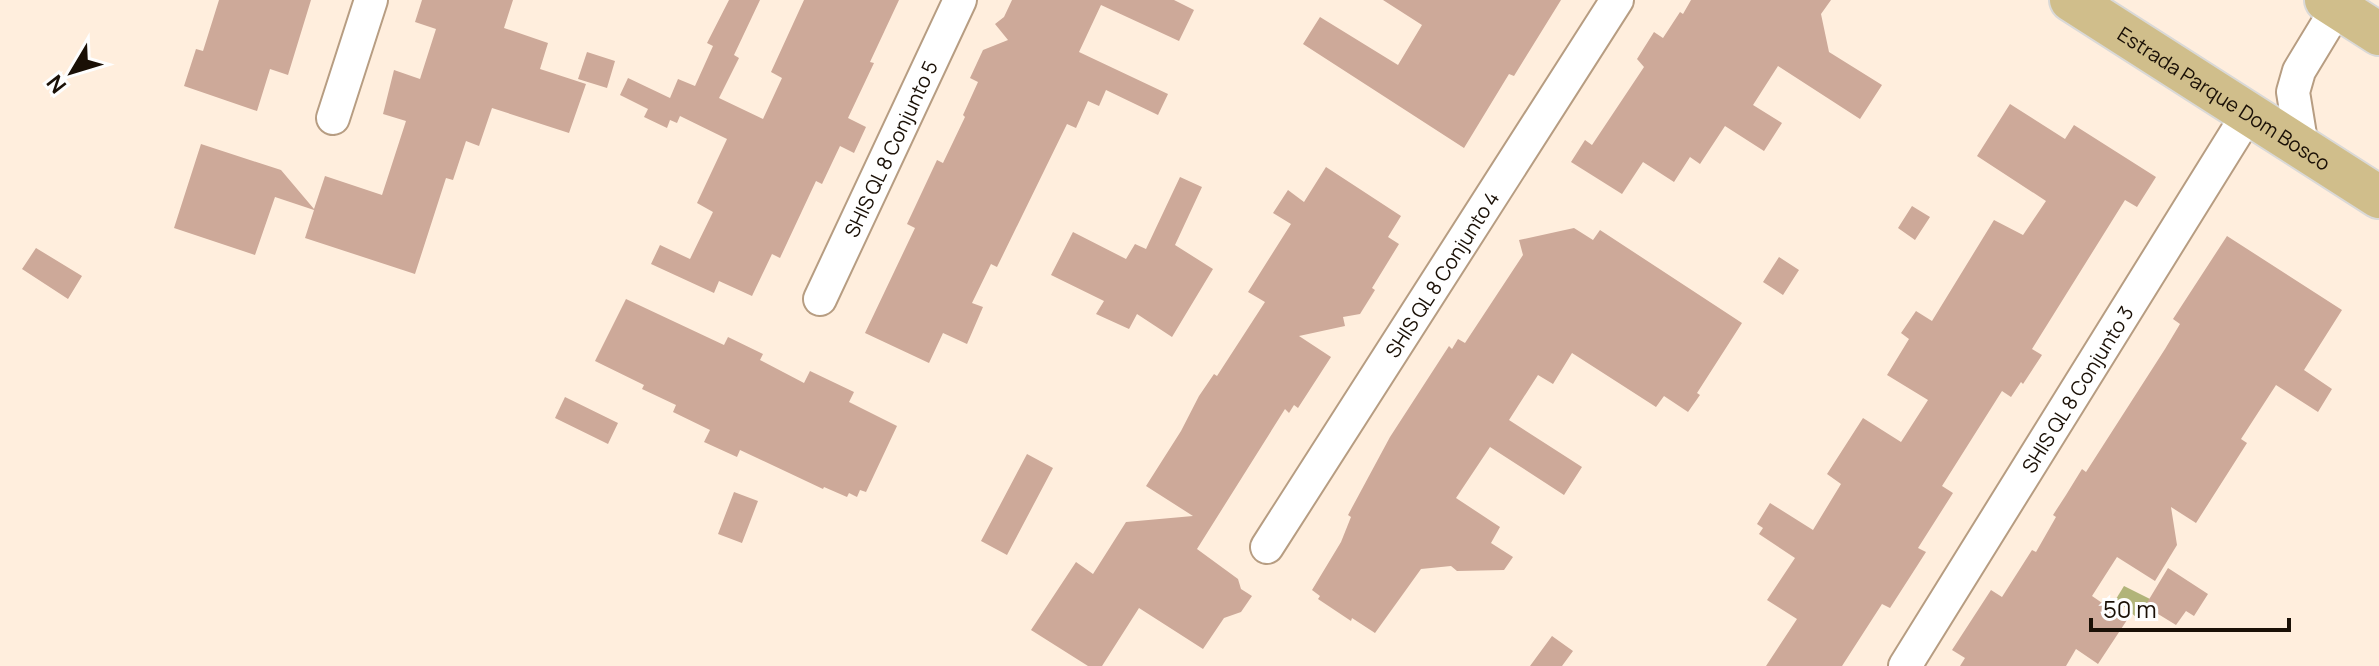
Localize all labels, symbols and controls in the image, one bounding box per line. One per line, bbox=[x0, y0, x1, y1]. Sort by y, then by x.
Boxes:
street label: Estrada Parque Dom Bosco bbox=[2113, 20, 2336, 176]
north arrow bbox=[32, 32, 112, 112]
street label: SHIS QL 8 Conjunto 5 bbox=[837, 56, 943, 241]
text: N bbox=[40, 69, 73, 100]
street label: SHIS QL 8 Conjunto 4 bbox=[1378, 186, 1505, 362]
street label: SHIS QL 8 Conjunto 3 bbox=[2015, 301, 2139, 478]
scale bar bbox=[2091, 582, 2289, 632]
text: 50 m bbox=[2103, 592, 2157, 625]

